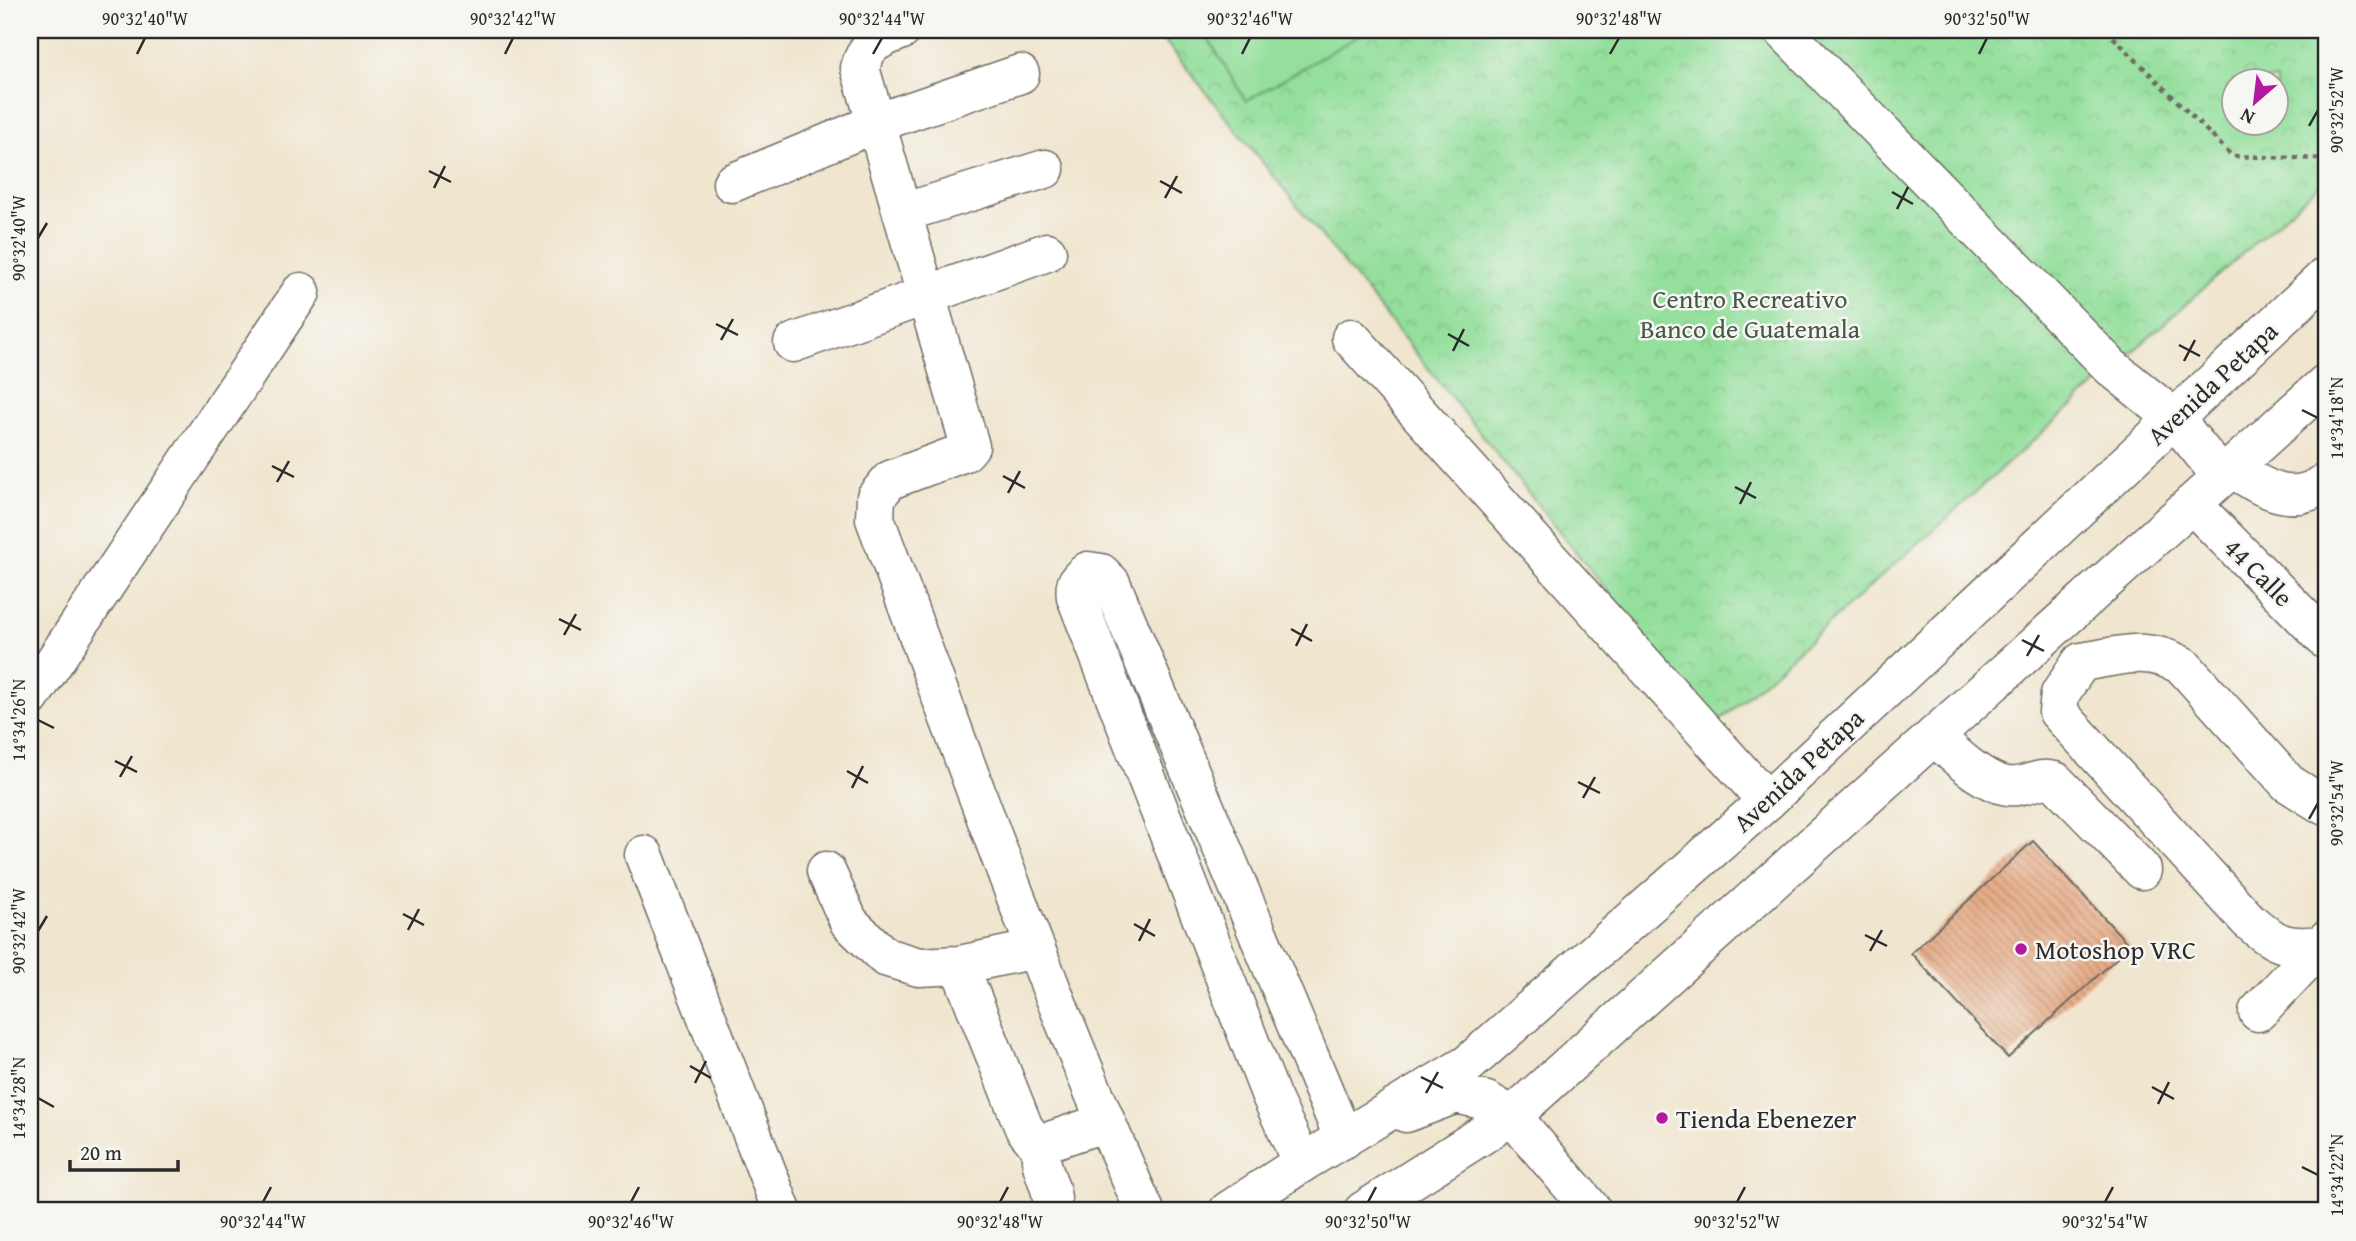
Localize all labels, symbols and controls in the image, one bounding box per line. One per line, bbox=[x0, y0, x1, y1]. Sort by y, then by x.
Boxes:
text: 90°32'40"W bbox=[102, 5, 189, 32]
text: 90°32'42"W bbox=[470, 5, 557, 32]
text: 90°32'44"W bbox=[839, 5, 926, 32]
text: 90°32'46"W bbox=[1207, 5, 1294, 32]
text: 90°32'48"W bbox=[1576, 5, 1663, 32]
text: 90°32'50"W bbox=[1944, 5, 2031, 32]
north arrow bbox=[2220, 66, 2290, 136]
text: 90°32'52"W bbox=[2323, 66, 2350, 153]
text: N bbox=[2235, 102, 2259, 132]
text: 90°32'40"W bbox=[5, 194, 32, 281]
park label: Centro Recreativo Banco de Guatemala bbox=[1640, 279, 1861, 348]
street label: Avenida Petapa bbox=[2138, 311, 2287, 454]
text: 14°34'18"N bbox=[2323, 376, 2350, 459]
street label: 44 Calle bbox=[2216, 529, 2302, 615]
text: 14°34'26"N bbox=[5, 678, 32, 761]
street label: Avenida Petapa bbox=[1724, 698, 1873, 841]
text: 90°32'54"W bbox=[2323, 759, 2350, 846]
text: 90°32'42"W bbox=[5, 887, 32, 974]
place label: Motoshop VRC bbox=[2035, 930, 2196, 969]
marker: Motoshop VRC bbox=[2013, 941, 2029, 957]
text: 14°34'28"N bbox=[5, 1056, 32, 1139]
place label: Tienda Ebenezer bbox=[1676, 1099, 1857, 1138]
marker: Tienda Ebenezer bbox=[1654, 1110, 1670, 1126]
scale bar bbox=[70, 1129, 178, 1173]
text: 14°34'22"N bbox=[2323, 1133, 2350, 1216]
text: 20 m bbox=[80, 1137, 122, 1168]
text: 90°32'44"W bbox=[220, 1208, 307, 1235]
text: 90°32'46"W bbox=[588, 1208, 675, 1235]
text: 90°32'48"W bbox=[957, 1208, 1044, 1235]
text: 90°32'50"W bbox=[1325, 1208, 1412, 1235]
text: 90°32'52"W bbox=[1694, 1208, 1781, 1235]
text: 90°32'54"W bbox=[2062, 1208, 2149, 1235]

